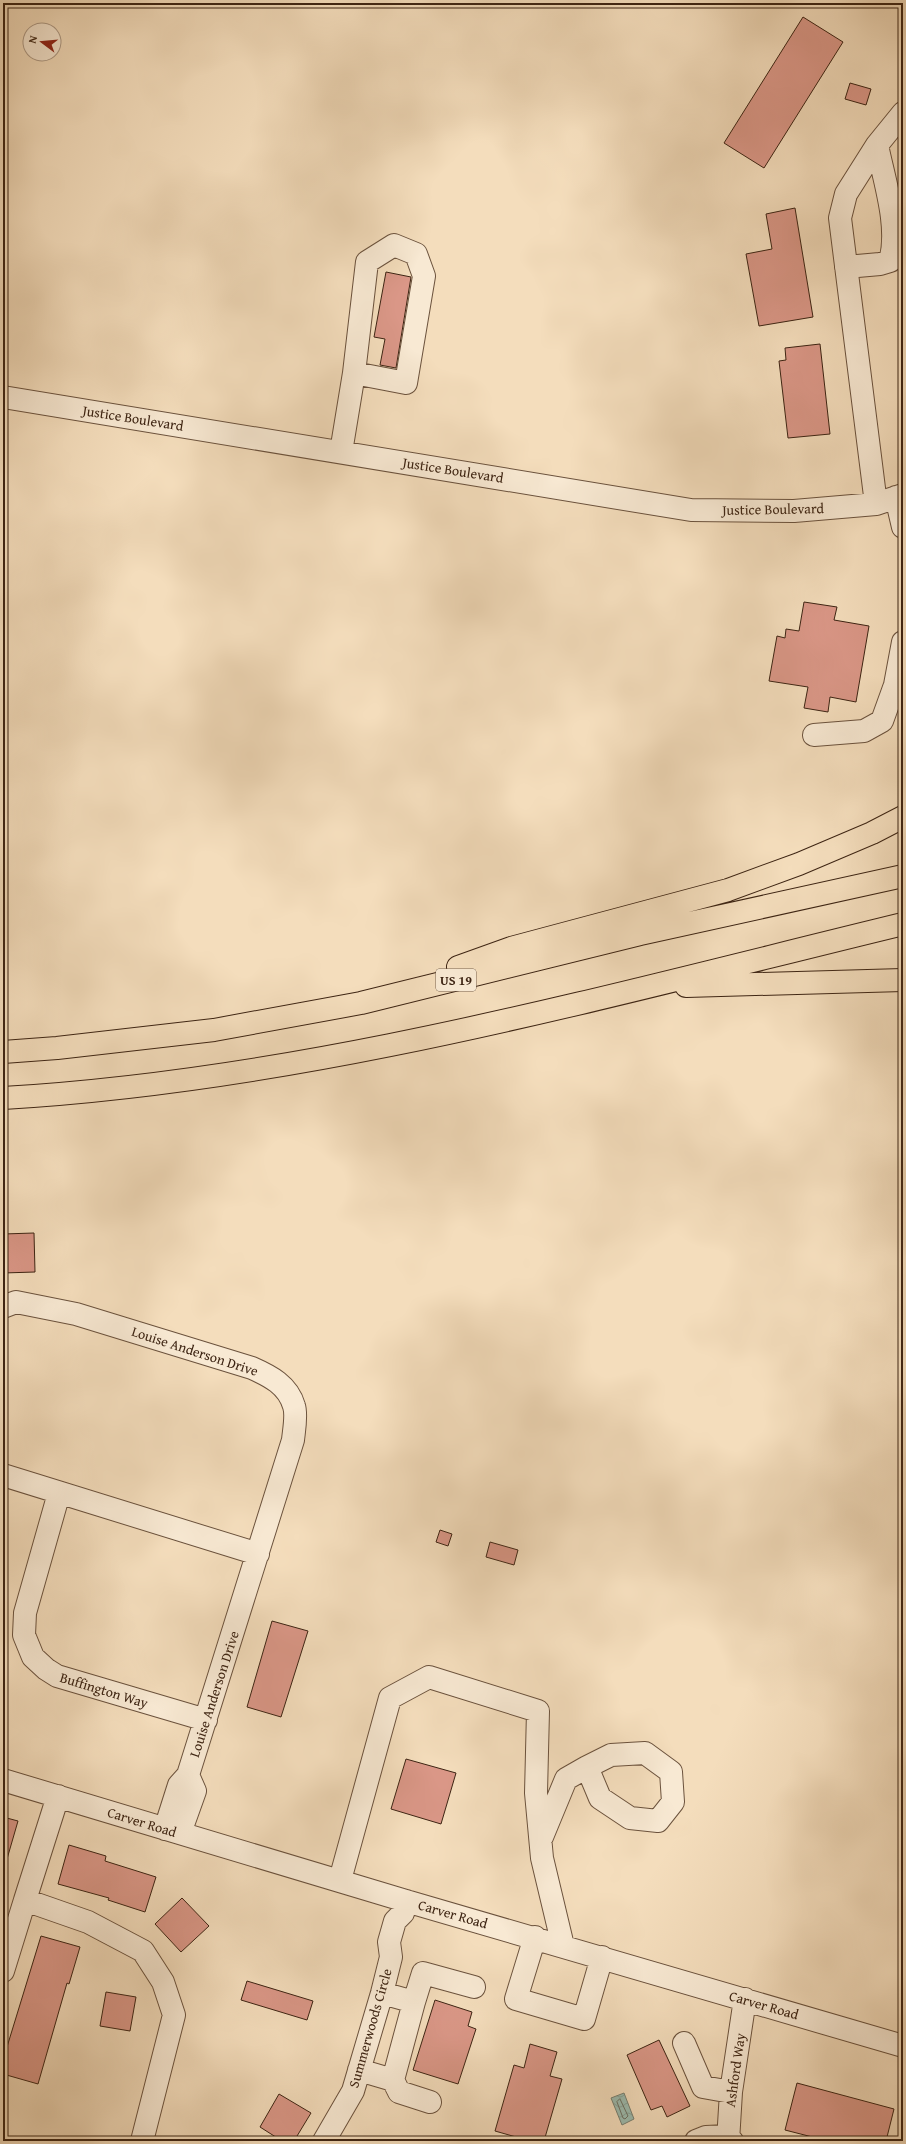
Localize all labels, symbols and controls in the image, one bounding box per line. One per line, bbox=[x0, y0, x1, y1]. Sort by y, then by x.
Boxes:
north arrow bbox=[22, 22, 62, 62]
text: N bbox=[24, 33, 41, 45]
street label: Justice Boulevard bbox=[79, 400, 185, 436]
street label: Justice Boulevard bbox=[399, 452, 505, 488]
street label: Justice Boulevard bbox=[720, 498, 825, 520]
road number: US 19 bbox=[436, 969, 476, 991]
street label: Louise Anderson Drive bbox=[129, 1321, 261, 1381]
street label: Louise Anderson Drive bbox=[184, 1628, 244, 1760]
street label: Buffington Way bbox=[57, 1667, 151, 1713]
street label: Carver Road bbox=[105, 1802, 180, 1842]
street label: Carver Road bbox=[416, 1895, 491, 1934]
street label: Summerwoods Circle bbox=[343, 1966, 397, 2090]
street label: Carver Road bbox=[727, 1986, 802, 2025]
street label: Ashford Way bbox=[720, 2032, 750, 2108]

